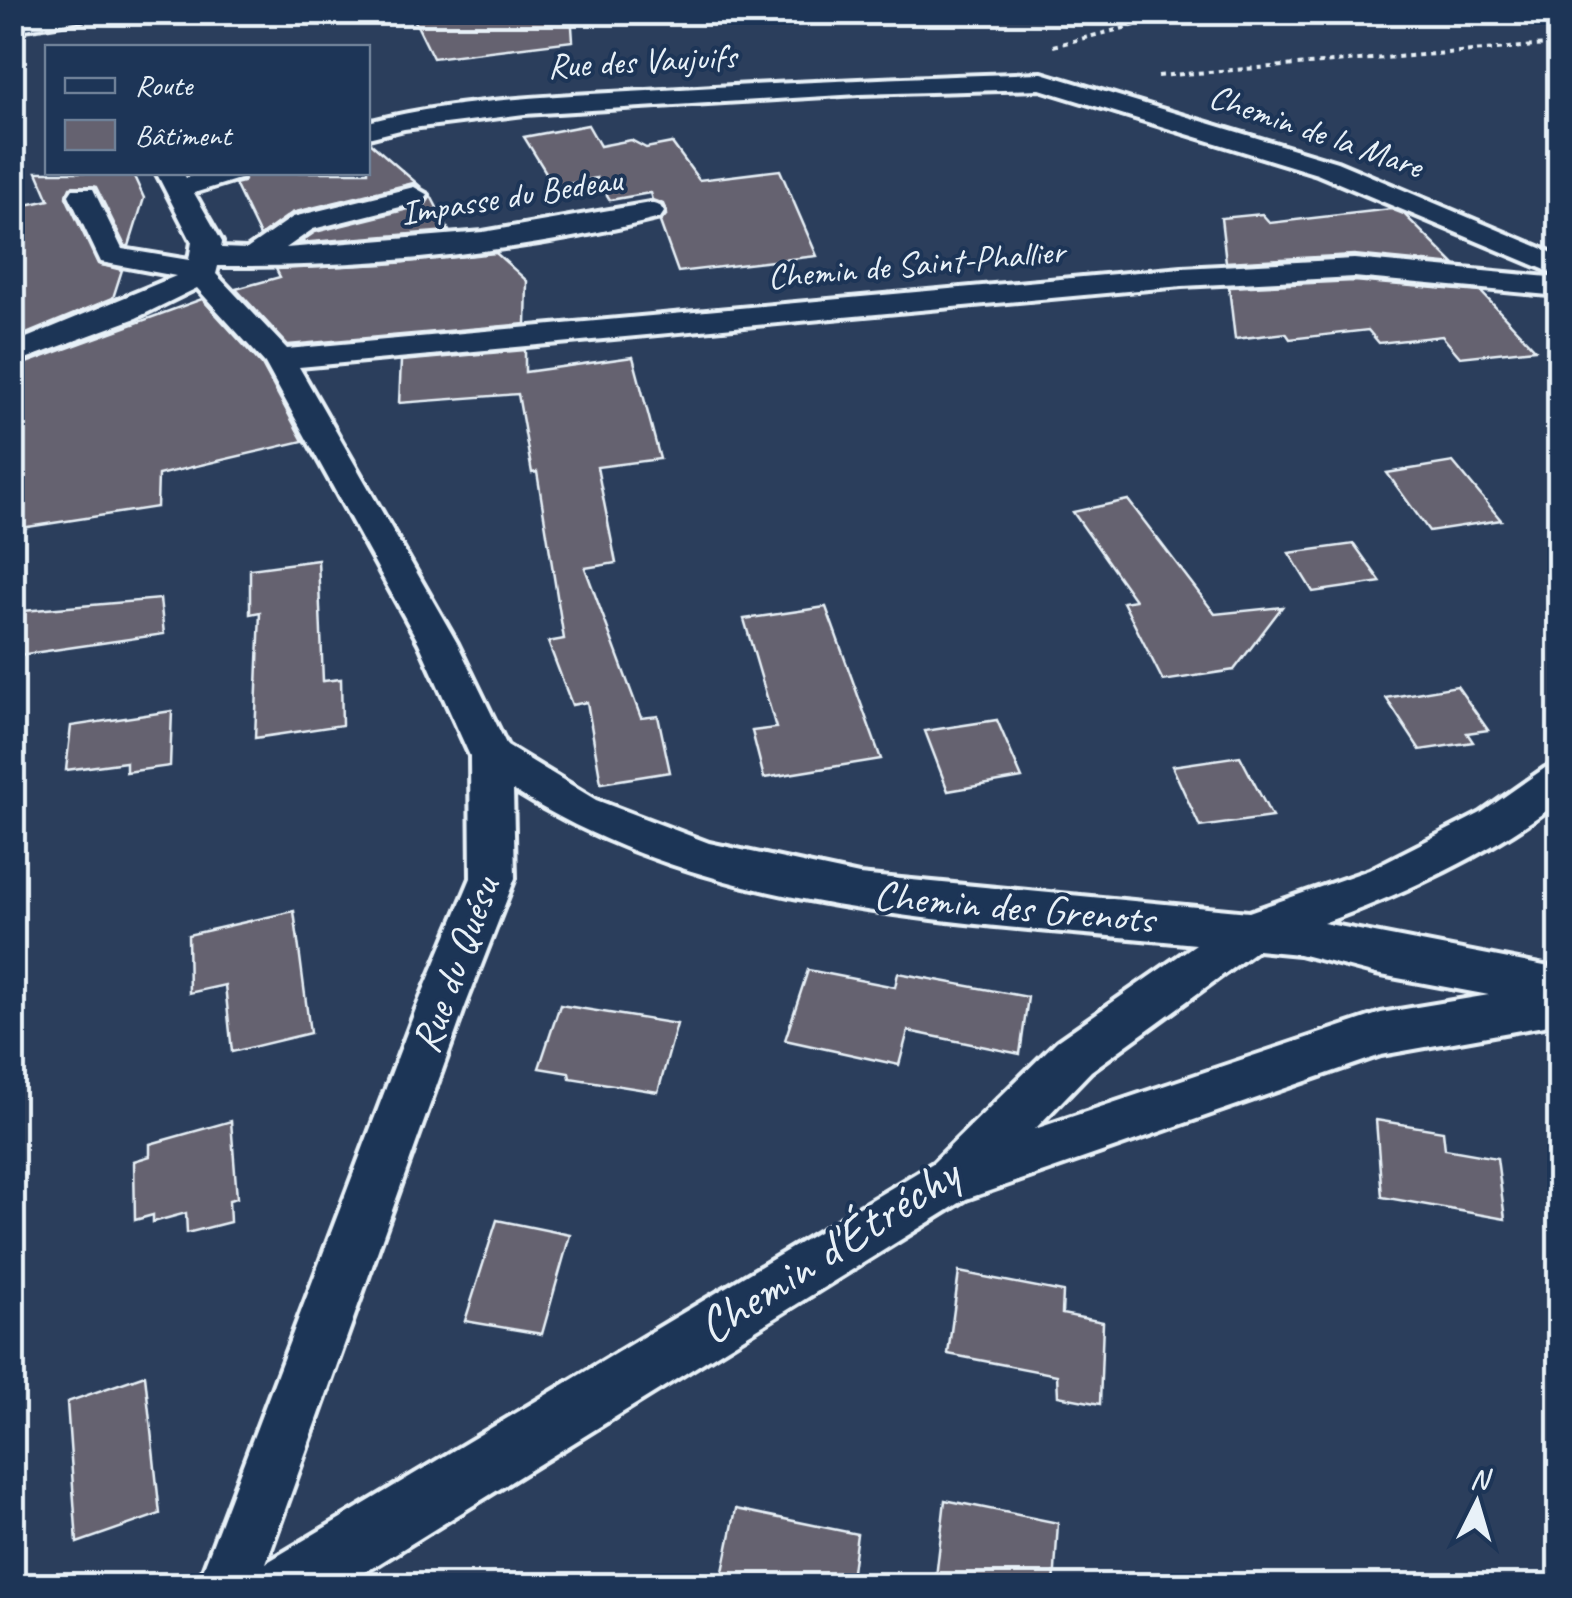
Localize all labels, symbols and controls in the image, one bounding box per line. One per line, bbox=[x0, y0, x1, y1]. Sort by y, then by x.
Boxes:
street label: Rue des Vaujuifs bbox=[547, 33, 741, 88]
legend bbox=[45, 45, 370, 175]
text: Route bbox=[135, 66, 194, 104]
street label: Chemin de la Mare bbox=[1203, 73, 1431, 189]
text: Bâtiment bbox=[135, 116, 234, 154]
street label: Impasse du Bedeau bbox=[397, 156, 627, 236]
street label: Chemin de Saint-Phallier bbox=[766, 228, 1070, 299]
street label: Rue du Quésu bbox=[399, 868, 512, 1060]
street label: Chemin des Grenots bbox=[872, 868, 1160, 946]
street label: Chemin d'Étréchy bbox=[686, 1140, 974, 1358]
north arrow bbox=[1427, 1453, 1527, 1553]
text: N bbox=[1469, 1460, 1494, 1497]

